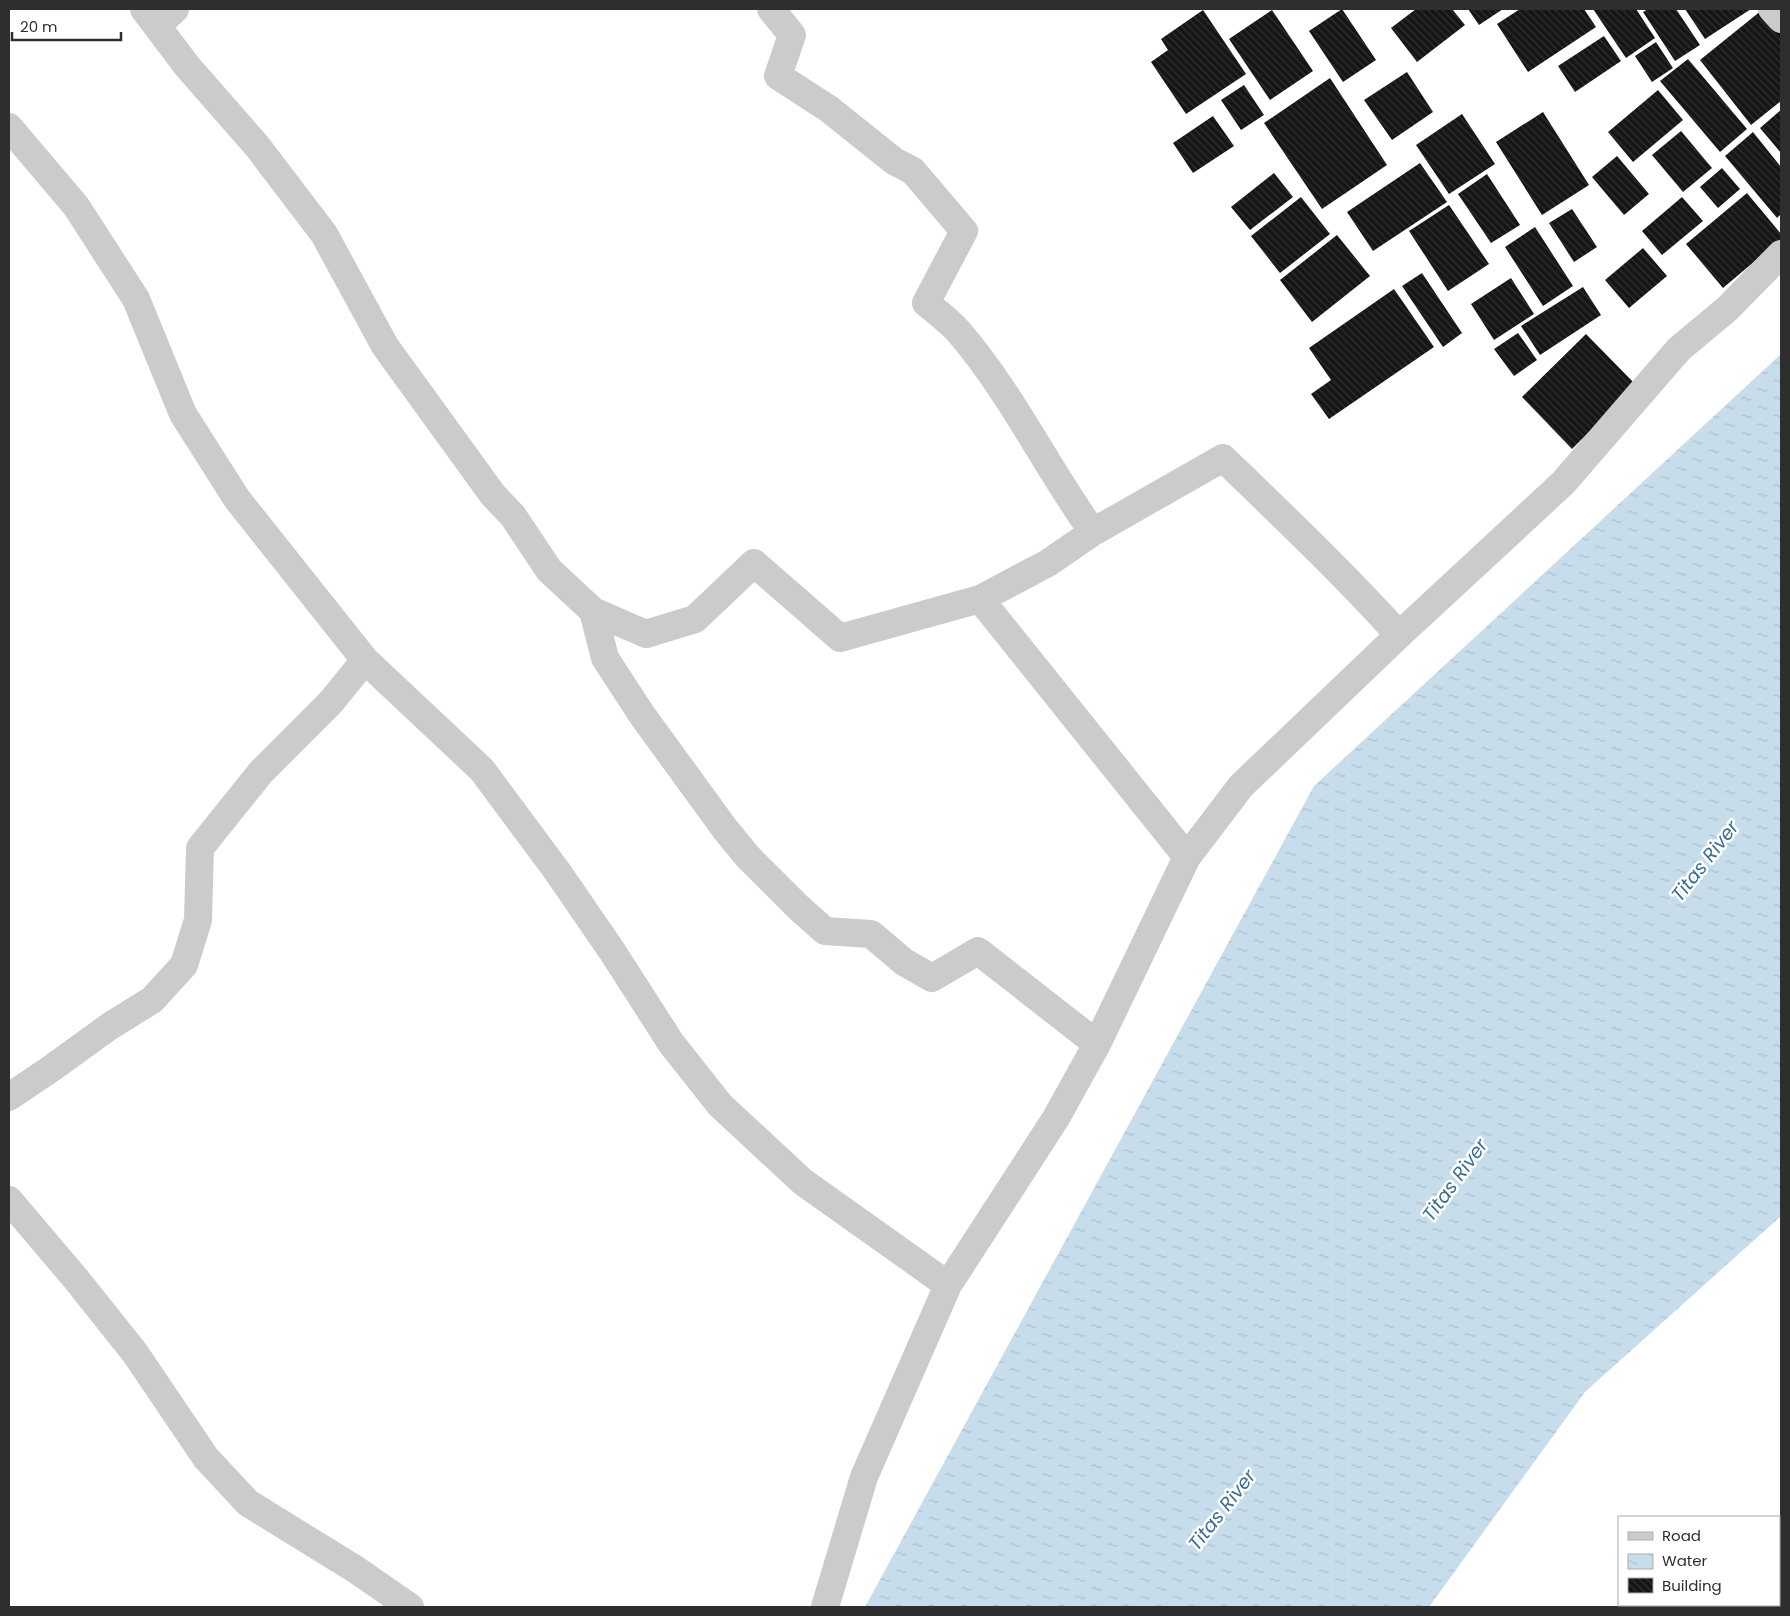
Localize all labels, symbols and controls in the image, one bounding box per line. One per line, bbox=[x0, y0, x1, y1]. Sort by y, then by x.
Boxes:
scale bar bbox=[12, 10, 121, 42]
text: 20 m bbox=[20, 16, 58, 37]
water label: Titas River bbox=[1665, 814, 1746, 907]
water label: Titas River bbox=[1416, 1132, 1495, 1227]
water label: Titas River bbox=[1182, 1463, 1263, 1556]
legend bbox=[1618, 1516, 1780, 1606]
text: Road bbox=[1662, 1525, 1701, 1546]
text: Water bbox=[1662, 1550, 1708, 1571]
text: Building bbox=[1662, 1575, 1722, 1596]

